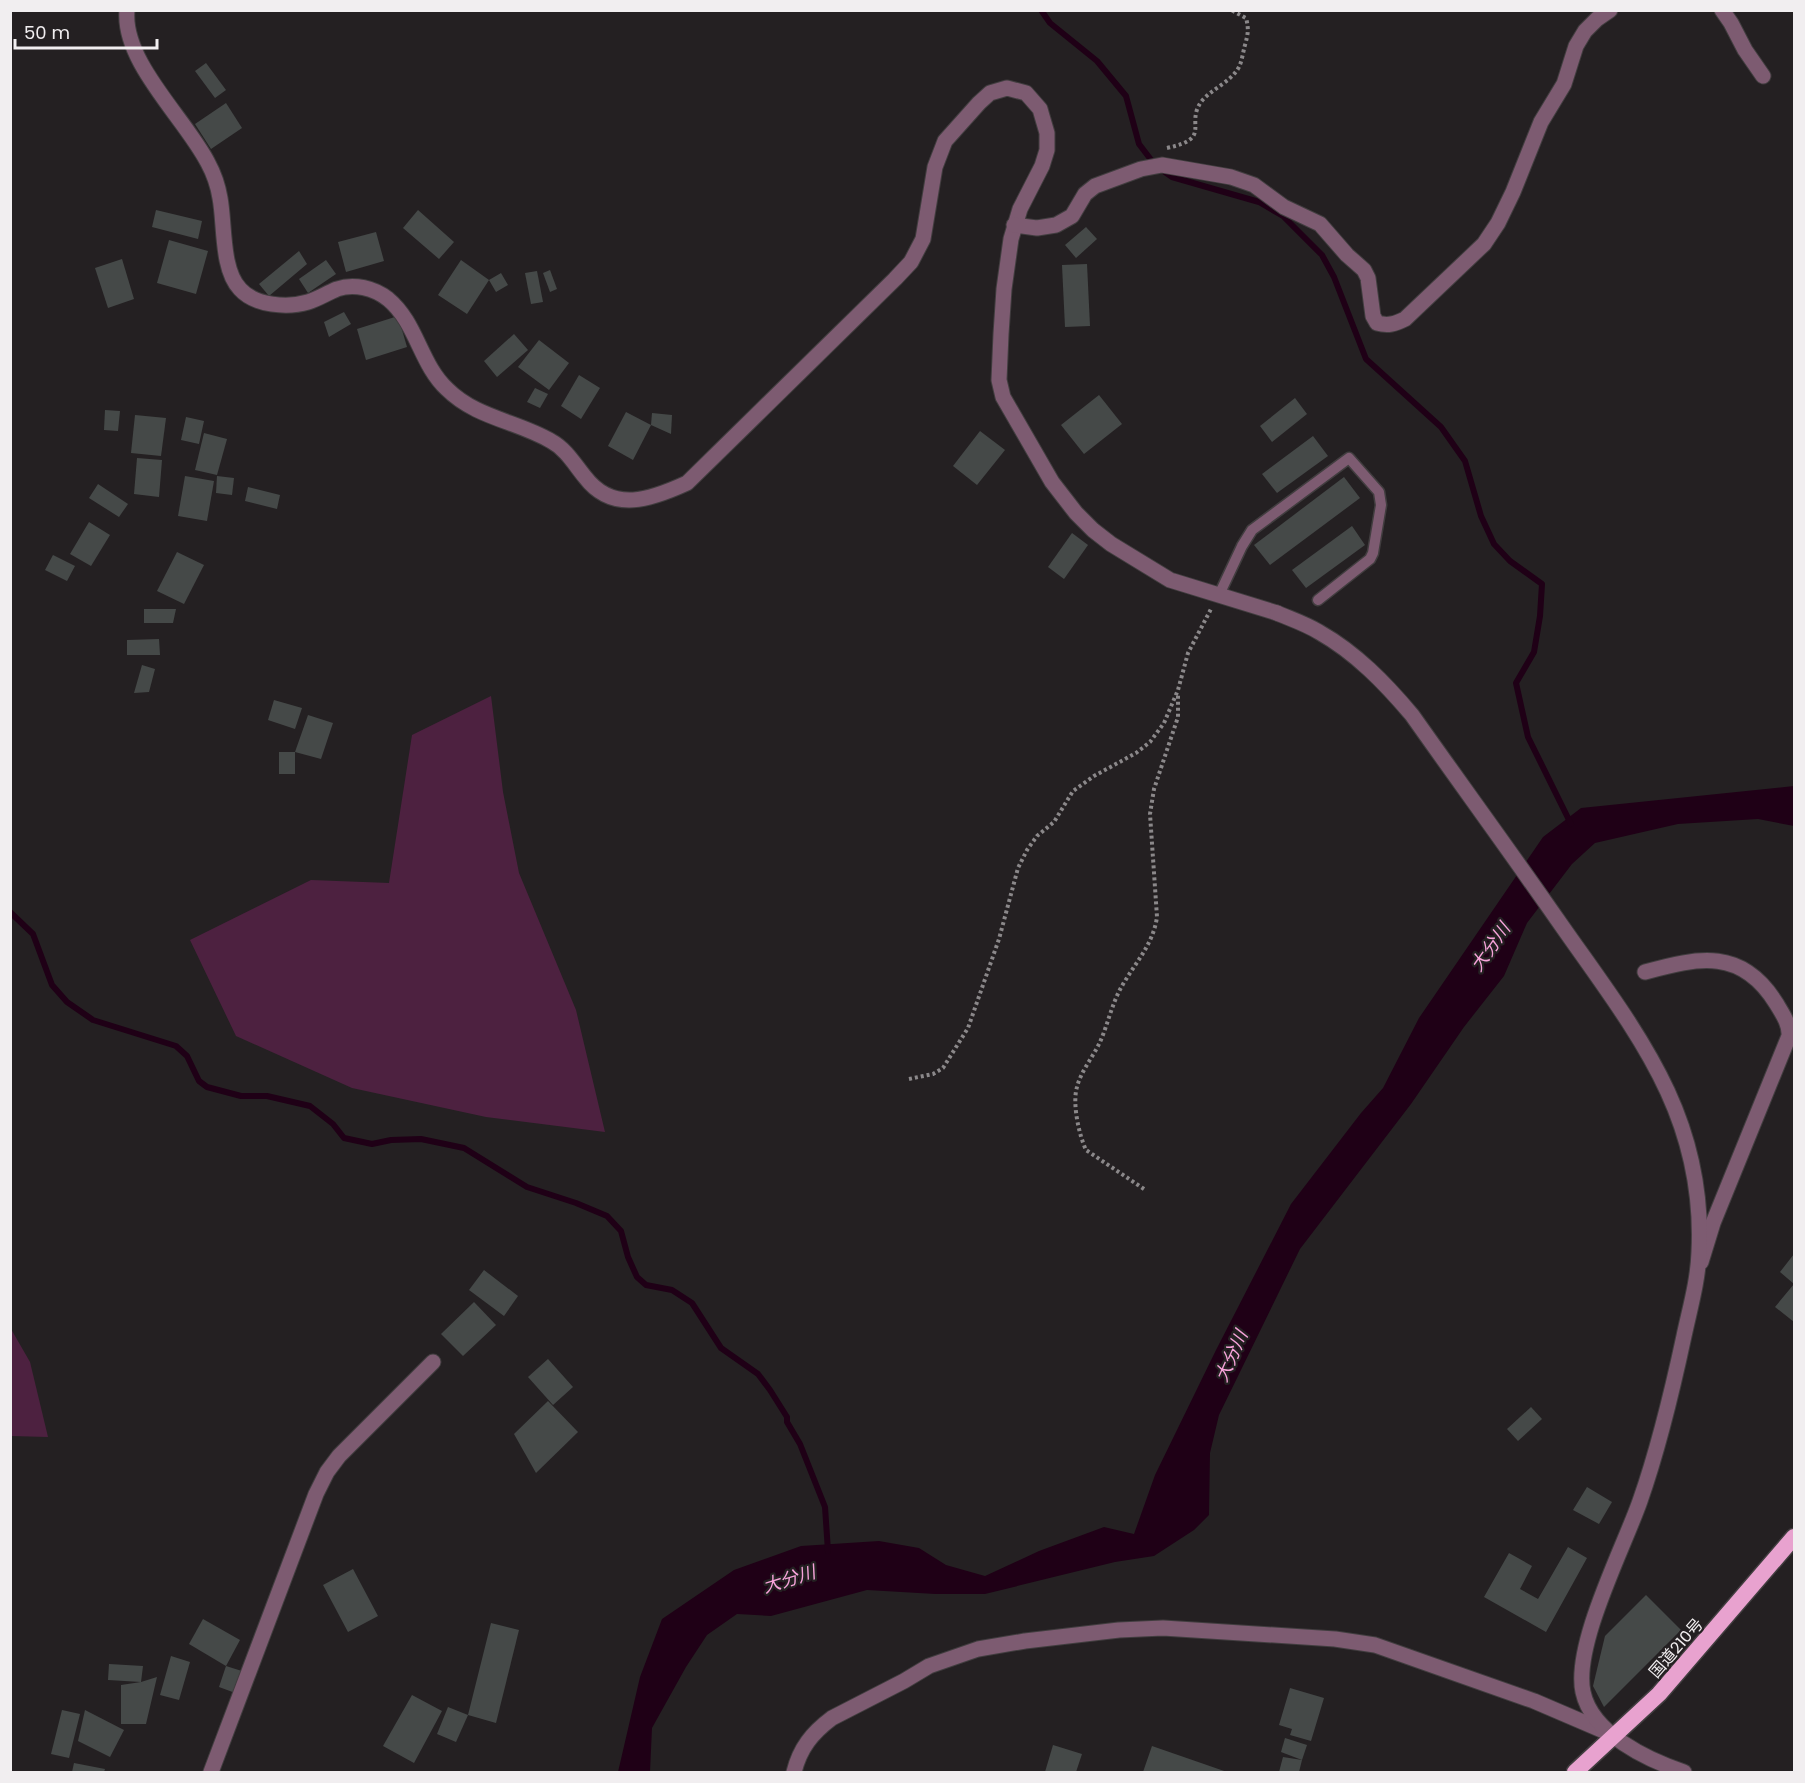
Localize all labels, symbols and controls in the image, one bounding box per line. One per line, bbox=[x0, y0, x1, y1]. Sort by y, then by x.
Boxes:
scale bar bbox=[15, 12, 158, 50]
text: 50 m bbox=[24, 20, 70, 45]
water label: 大分川 bbox=[1464, 916, 1517, 976]
water label: 大分川 bbox=[1209, 1324, 1254, 1386]
water label: 大分川 bbox=[760, 1559, 820, 1599]
street label: 国道210号 bbox=[1644, 1613, 1708, 1683]

